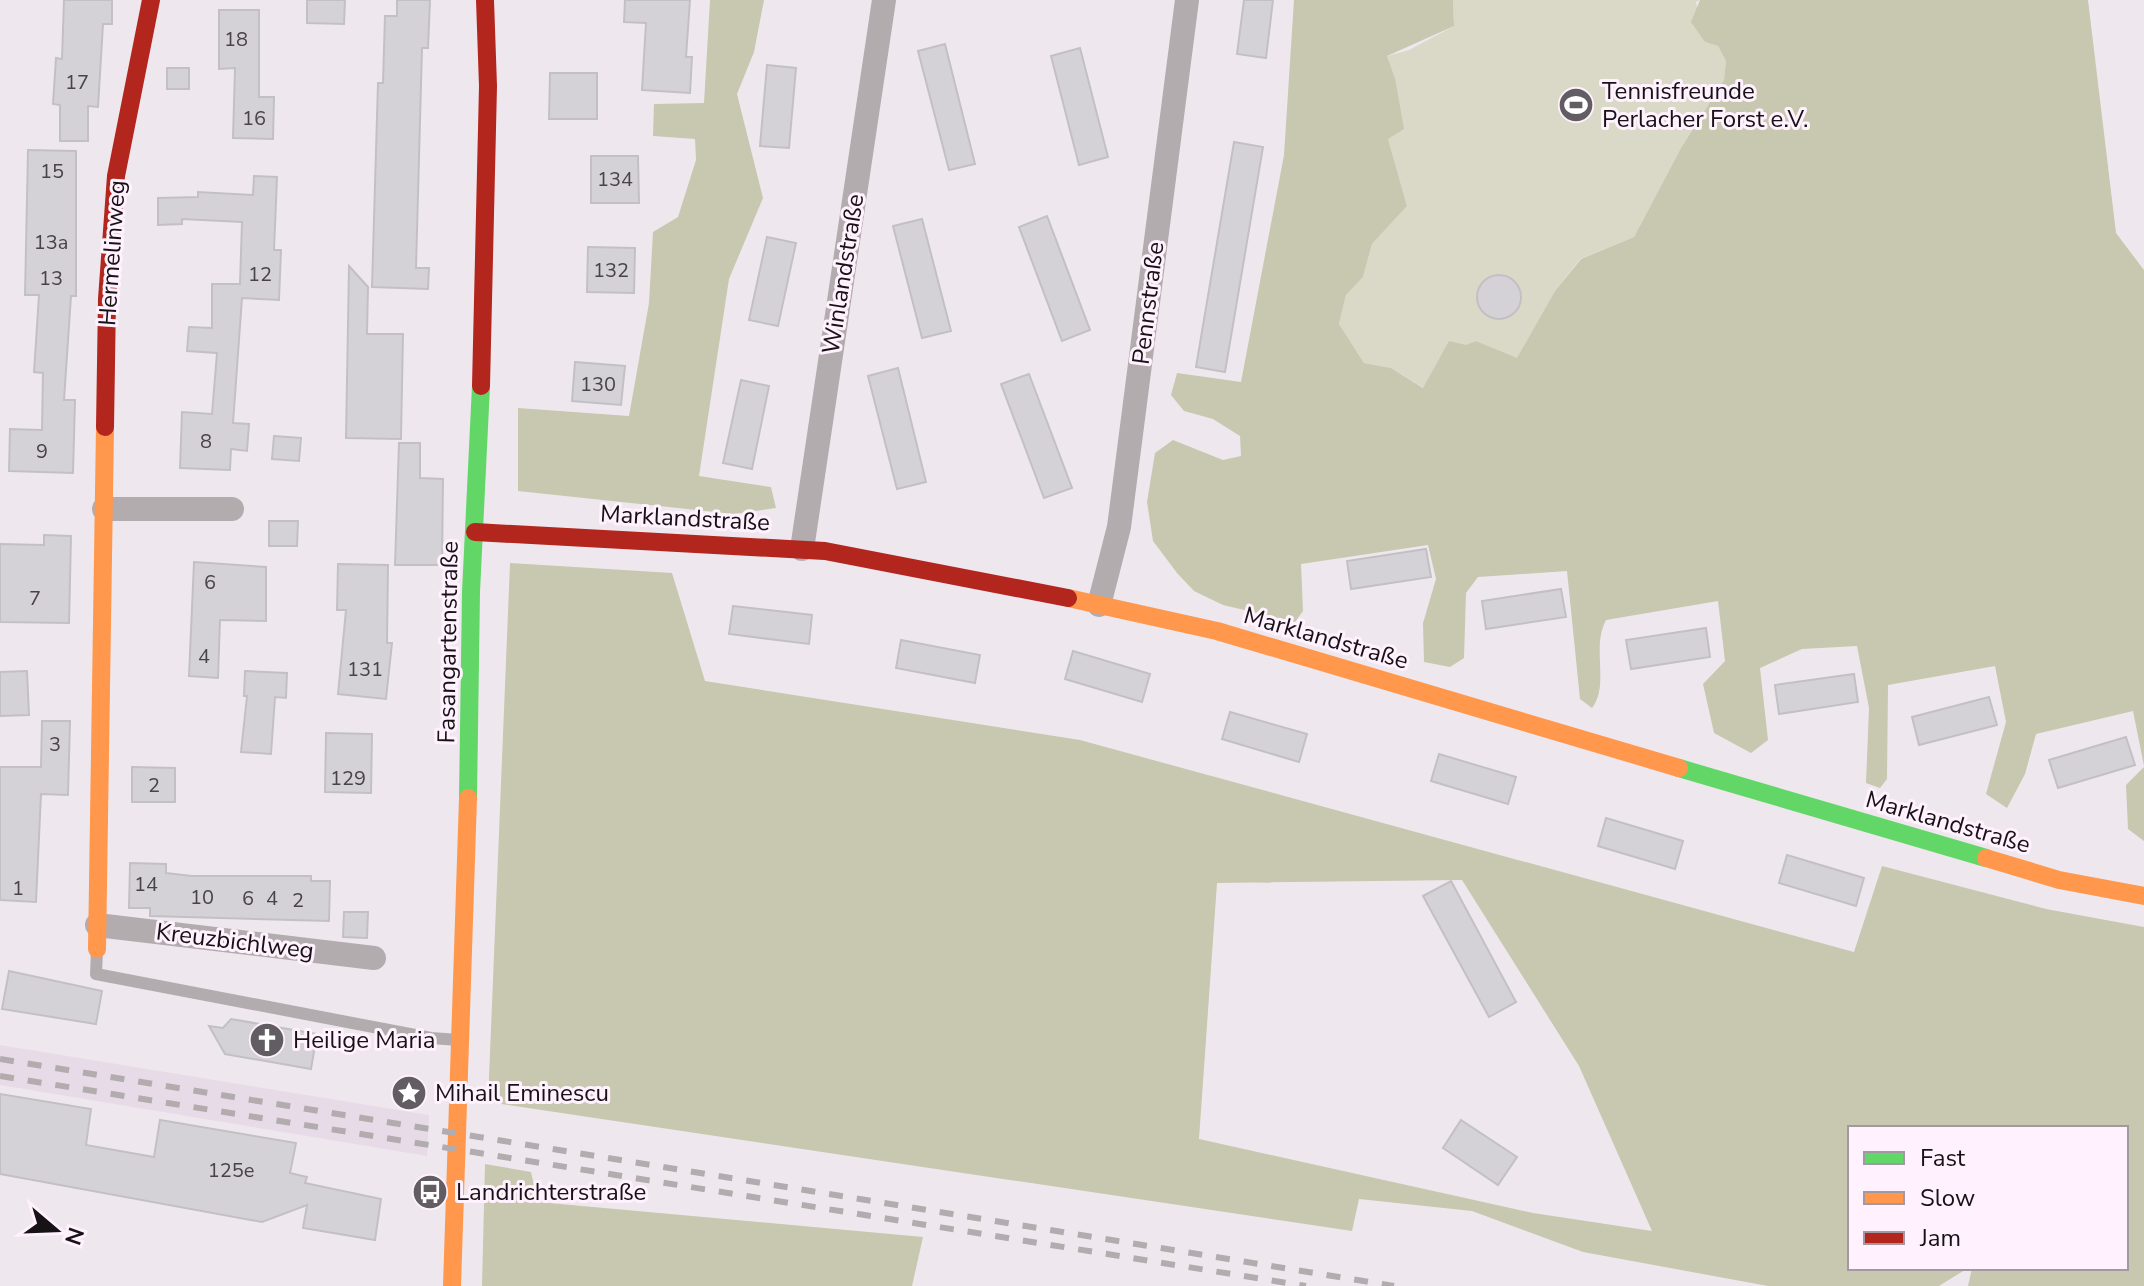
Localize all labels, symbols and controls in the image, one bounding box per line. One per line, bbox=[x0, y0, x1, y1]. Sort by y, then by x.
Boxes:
house number: 18 bbox=[224, 26, 248, 53]
house number: 17 bbox=[65, 69, 89, 96]
place label: Tennisfreunde Perlacher Forst e.V. bbox=[1602, 75, 1808, 135]
sports icon: Tennisfreunde Perlacher Forst e.V. bbox=[1557, 86, 1595, 124]
house number: 16 bbox=[242, 105, 266, 132]
house number: 15 bbox=[40, 158, 64, 185]
house number: 134 bbox=[597, 166, 633, 193]
street label: Hermelinweg bbox=[91, 179, 133, 327]
street label: Winlandstraße bbox=[815, 192, 871, 356]
house number: 13a bbox=[34, 229, 68, 256]
street label: Pennstraße bbox=[1125, 240, 1171, 366]
house number: 132 bbox=[593, 257, 629, 284]
house number: 12 bbox=[248, 261, 272, 288]
house number: 13 bbox=[39, 265, 63, 292]
house number: 130 bbox=[580, 371, 616, 398]
house number: 8 bbox=[200, 428, 212, 455]
house number: 9 bbox=[36, 438, 48, 465]
street label: Marklandstraße bbox=[599, 498, 771, 538]
street label: Fasangartenstraße bbox=[430, 540, 466, 744]
house number: 6 bbox=[204, 569, 216, 596]
house number: 7 bbox=[29, 585, 41, 612]
street label: Marklandstraße bbox=[1240, 599, 1412, 677]
house number: 4 bbox=[198, 643, 210, 670]
house number: 131 bbox=[347, 656, 383, 683]
house number: 3 bbox=[49, 731, 61, 758]
house number: 129 bbox=[330, 765, 366, 792]
house number: 2 bbox=[148, 772, 160, 799]
street label: Marklandstraße bbox=[1862, 783, 2034, 861]
house number: 14 bbox=[134, 871, 158, 898]
house number: 1 bbox=[12, 875, 24, 902]
house number: 10 bbox=[190, 884, 214, 911]
house number: 6 bbox=[242, 885, 254, 912]
house number: 4 bbox=[266, 885, 278, 912]
house number: 2 bbox=[292, 887, 304, 914]
street label: Kreuzbichlweg bbox=[154, 915, 316, 967]
church icon: Heilige Maria bbox=[248, 1021, 286, 1059]
place label: Heilige Maria bbox=[293, 1024, 435, 1056]
place icon: Mihail Eminescu bbox=[390, 1074, 428, 1112]
place label: Mihail Eminescu bbox=[435, 1077, 609, 1109]
legend bbox=[1848, 1126, 2128, 1270]
text: Fast bbox=[1920, 1142, 1966, 1174]
house number: 125e bbox=[208, 1157, 254, 1184]
bus stop icon: Landrichterstraße bbox=[411, 1173, 449, 1211]
place label: Landrichterstraße bbox=[456, 1176, 646, 1208]
text: Slow bbox=[1920, 1182, 1975, 1214]
north arrow bbox=[16, 1190, 96, 1270]
text: Jam bbox=[1919, 1222, 1961, 1254]
text: N bbox=[57, 1224, 91, 1249]

